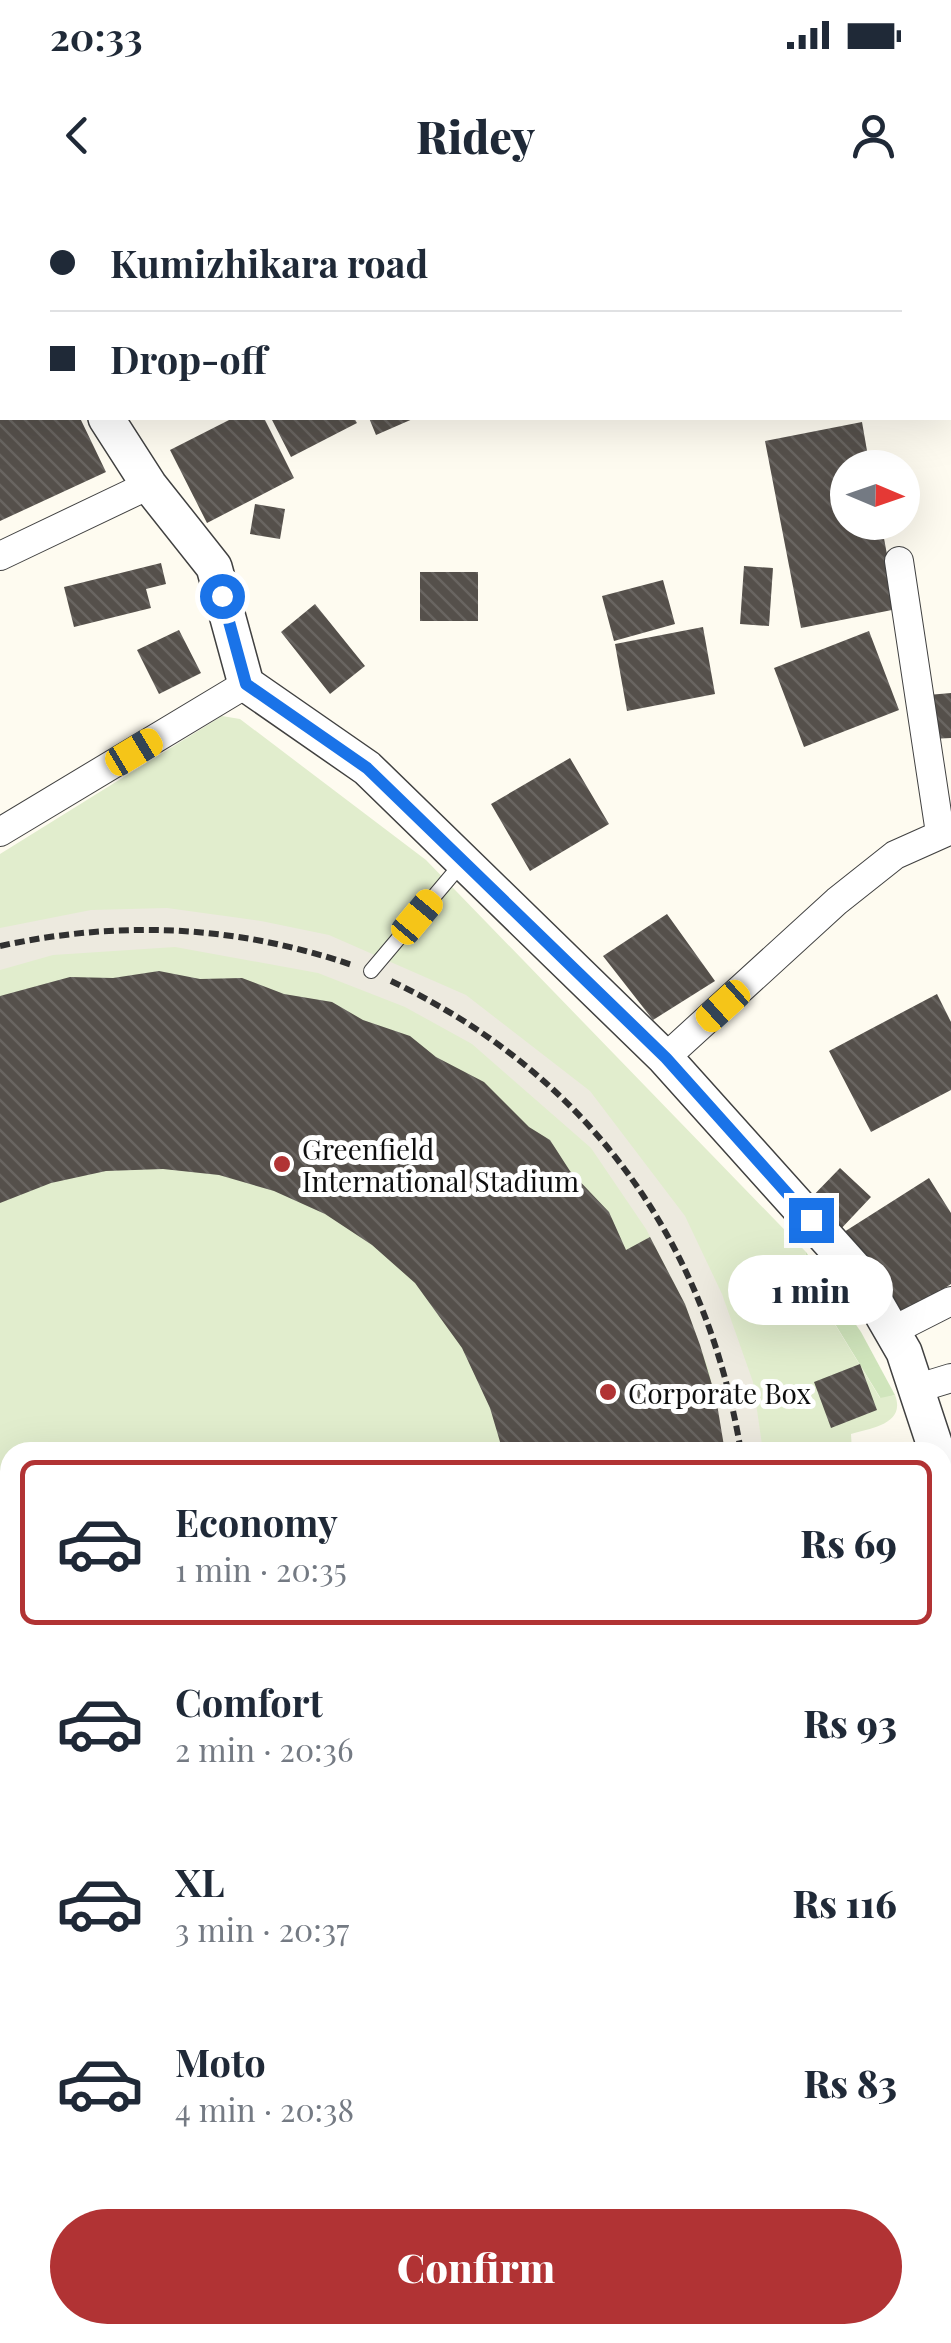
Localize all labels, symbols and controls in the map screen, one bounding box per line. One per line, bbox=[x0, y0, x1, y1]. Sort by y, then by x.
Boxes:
text: 20:33 bbox=[50, 10, 143, 61]
text: Ridey bbox=[416, 105, 535, 165]
icon: back bbox=[50, 108, 105, 163]
icon: person bbox=[846, 108, 901, 163]
text: Kumizhikara road bbox=[110, 237, 428, 288]
text: Drop-off bbox=[110, 333, 267, 384]
north arrow bbox=[830, 450, 920, 540]
map controls bbox=[830, 450, 920, 540]
route start bbox=[200, 574, 245, 619]
car bbox=[101, 724, 167, 780]
car bbox=[386, 884, 448, 950]
car bbox=[691, 975, 755, 1037]
place label: Greenfield International Stadium bbox=[302, 1130, 579, 1199]
marker: Greenfield International Stadium bbox=[271, 1153, 293, 1175]
route end bbox=[789, 1198, 834, 1243]
callout: 1 min bbox=[728, 1255, 894, 1325]
text: 1 min bbox=[771, 1268, 850, 1311]
place label: Corporate Box bbox=[628, 1374, 811, 1411]
marker: Corporate Box bbox=[597, 1381, 619, 1403]
text: Economy bbox=[175, 1496, 338, 1547]
icon: car bbox=[55, 1498, 145, 1588]
text: Rs 69 bbox=[800, 1517, 897, 1568]
text: 1 min · 20:35 bbox=[175, 1547, 347, 1590]
text: Comfort bbox=[175, 1676, 323, 1727]
icon: car bbox=[55, 1678, 145, 1768]
text: Rs 93 bbox=[803, 1697, 897, 1748]
text: 2 min · 20:36 bbox=[175, 1727, 354, 1770]
text: XL bbox=[175, 1856, 224, 1907]
icon: car bbox=[55, 1858, 145, 1948]
text: Rs 116 bbox=[792, 1877, 897, 1928]
text: 3 min · 20:37 bbox=[175, 1907, 349, 1950]
text: Moto bbox=[175, 2036, 266, 2087]
icon: car bbox=[55, 2038, 145, 2128]
text: Rs 83 bbox=[803, 2057, 897, 2108]
text: 4 min · 20:38 bbox=[175, 2087, 354, 2130]
button: Confirm bbox=[50, 2209, 902, 2324]

